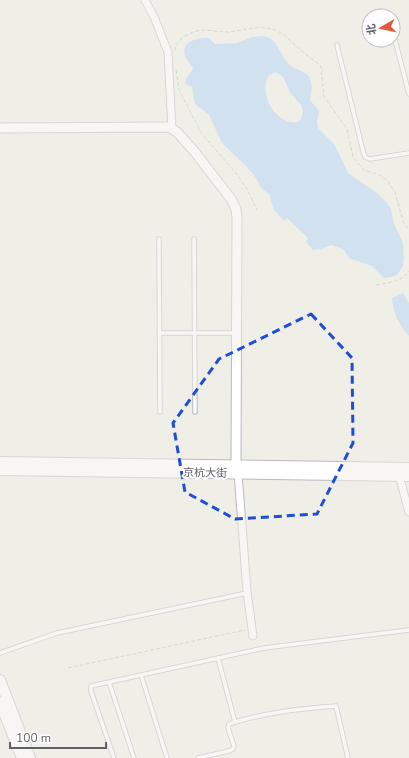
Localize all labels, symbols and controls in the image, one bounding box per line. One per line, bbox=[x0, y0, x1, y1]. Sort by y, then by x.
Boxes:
north arrow bbox=[361, 8, 401, 48]
text: 北 bbox=[363, 23, 380, 36]
street label: 京杭大街 bbox=[183, 465, 227, 481]
scale bar bbox=[10, 724, 106, 750]
text: 100 m bbox=[16, 730, 51, 746]

